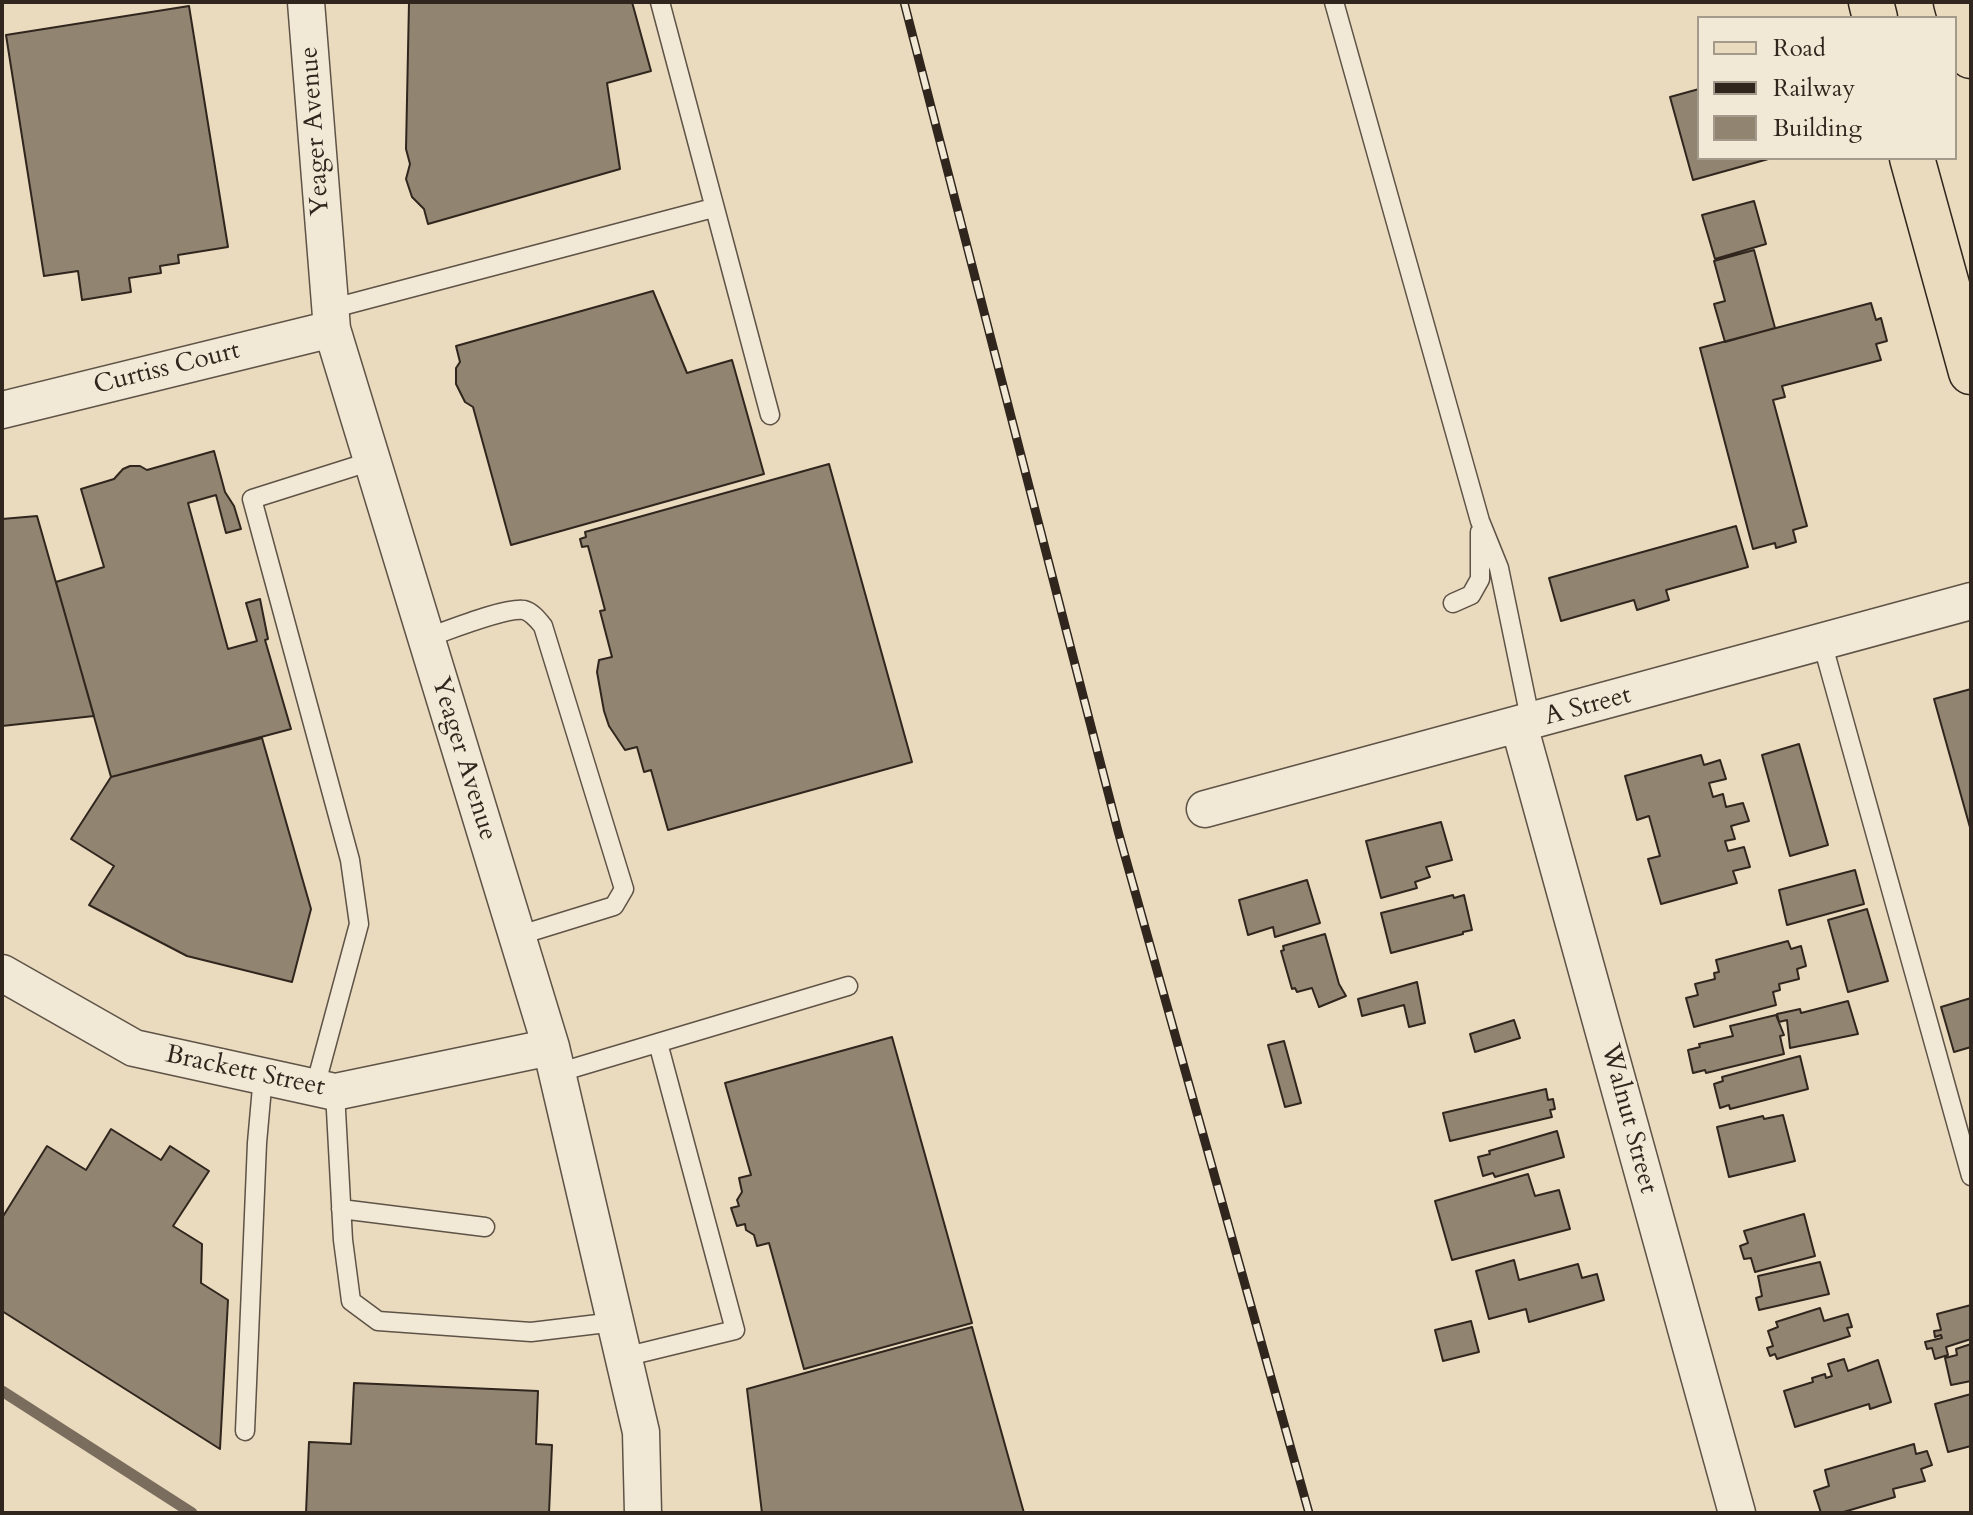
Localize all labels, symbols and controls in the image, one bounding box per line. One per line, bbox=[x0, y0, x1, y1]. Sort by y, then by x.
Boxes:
legend bbox=[1697, 16, 1957, 160]
text: Road bbox=[1773, 32, 1826, 65]
street label: Yeager Avenue bbox=[295, 45, 337, 217]
text: Railway bbox=[1773, 72, 1855, 105]
text: Building bbox=[1773, 112, 1862, 145]
street label: Curtiss Court bbox=[91, 336, 243, 402]
street label: Yeager Avenue bbox=[423, 673, 503, 845]
street label: A Street bbox=[1541, 681, 1635, 733]
street label: Brackett Street bbox=[163, 1040, 327, 1104]
street label: Walnut Street bbox=[1593, 1041, 1663, 1197]

